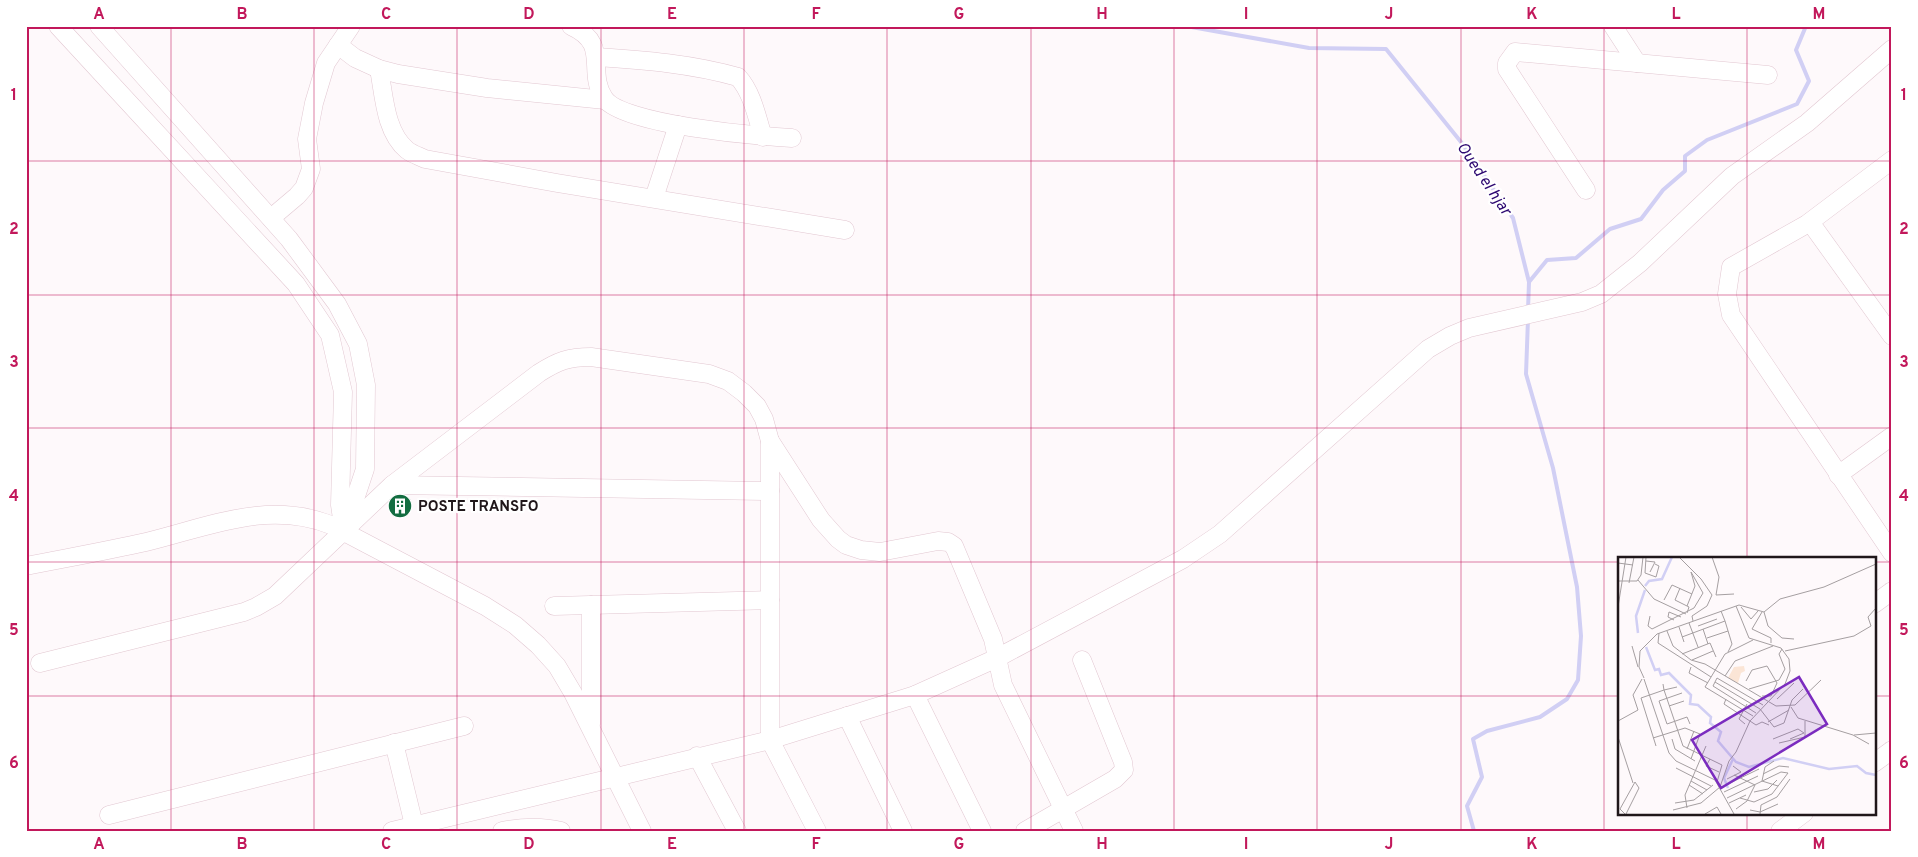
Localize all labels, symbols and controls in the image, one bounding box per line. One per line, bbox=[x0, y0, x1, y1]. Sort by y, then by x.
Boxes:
text: A bbox=[93, 5, 105, 25]
text: B bbox=[236, 5, 248, 25]
text: C bbox=[381, 5, 391, 25]
text: D bbox=[523, 5, 535, 25]
text: E bbox=[667, 5, 677, 25]
text: F bbox=[811, 5, 821, 25]
text: G bbox=[954, 5, 964, 25]
text: H bbox=[1096, 5, 1108, 25]
text: I bbox=[1244, 5, 1248, 25]
text: J bbox=[1385, 5, 1393, 25]
text: K bbox=[1526, 5, 1538, 25]
text: L bbox=[1671, 5, 1681, 25]
text: M bbox=[1813, 5, 1825, 25]
text: 1 bbox=[11, 86, 17, 106]
text: 1 bbox=[1901, 86, 1907, 106]
water label: Oued el hjar bbox=[1452, 139, 1516, 221]
text: 2 bbox=[9, 220, 19, 240]
text: 2 bbox=[1899, 220, 1909, 240]
text: 3 bbox=[9, 353, 19, 373]
text: 3 bbox=[1899, 353, 1909, 373]
text: 4 bbox=[9, 487, 19, 507]
text: 4 bbox=[1899, 487, 1909, 507]
building icon: POSTE TRANSFO bbox=[387, 493, 413, 519]
place label: POSTE TRANSFO bbox=[418, 498, 539, 517]
inset map bbox=[1618, 557, 1876, 814]
text: 5 bbox=[9, 621, 19, 641]
text: 5 bbox=[1899, 621, 1909, 641]
text: 6 bbox=[9, 754, 19, 774]
text: 6 bbox=[1899, 754, 1909, 774]
text: A bbox=[93, 835, 105, 855]
text: B bbox=[236, 835, 248, 855]
text: C bbox=[381, 835, 391, 855]
text: D bbox=[523, 835, 535, 855]
text: E bbox=[667, 835, 677, 855]
text: F bbox=[811, 835, 821, 855]
text: G bbox=[954, 835, 964, 855]
text: H bbox=[1096, 835, 1108, 855]
text: I bbox=[1244, 835, 1248, 855]
text: J bbox=[1385, 835, 1393, 855]
text: K bbox=[1526, 835, 1538, 855]
text: L bbox=[1671, 835, 1681, 855]
text: M bbox=[1813, 835, 1825, 855]

